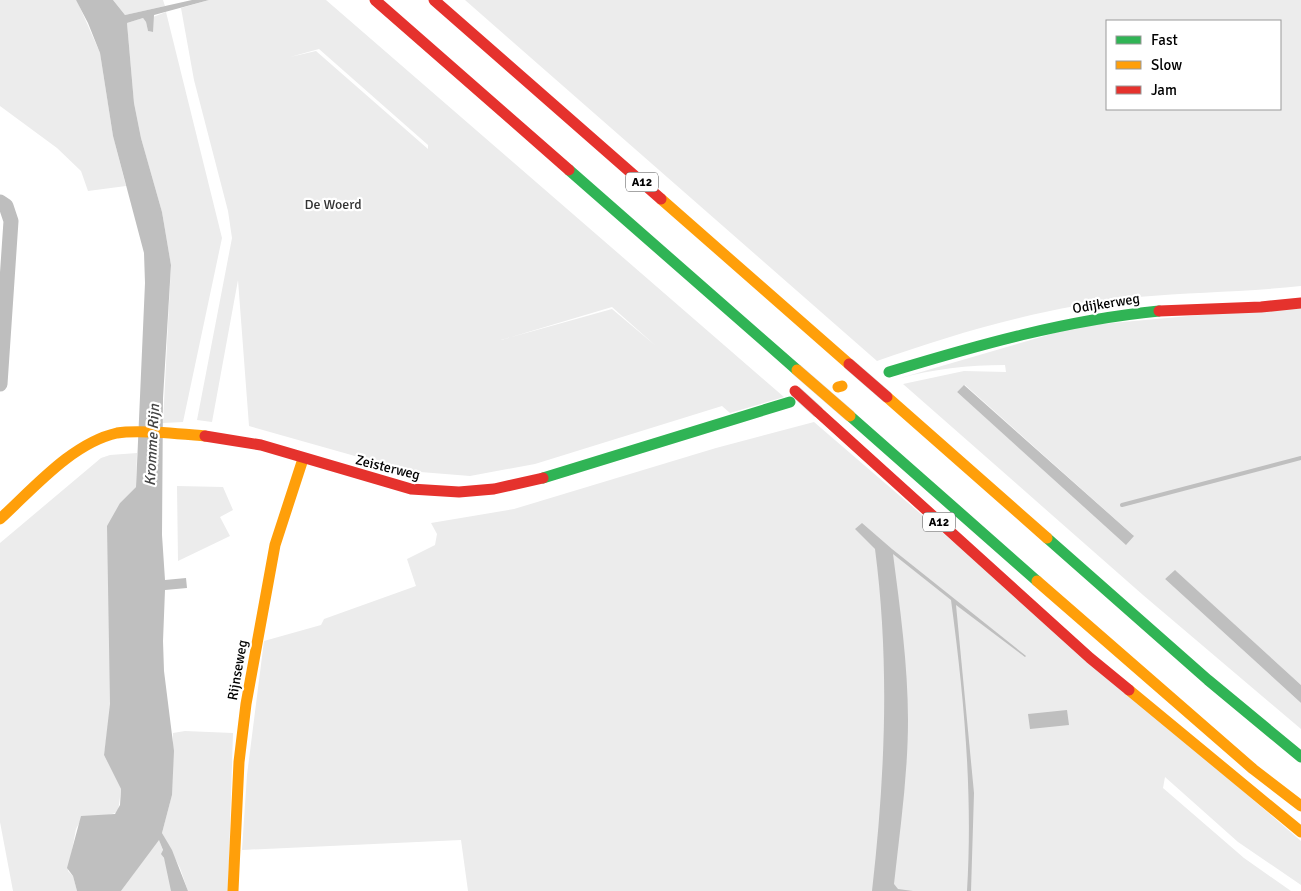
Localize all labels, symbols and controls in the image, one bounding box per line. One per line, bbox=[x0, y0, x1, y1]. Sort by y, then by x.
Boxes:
legend bbox=[1106, 20, 1281, 110]
text: Fast bbox=[1151, 31, 1178, 49]
text: Slow bbox=[1151, 56, 1182, 74]
text: Jam bbox=[1151, 81, 1177, 99]
road number: A12 bbox=[626, 172, 658, 192]
park label: De Woerd bbox=[304, 196, 362, 213]
street label: Odijkerweg bbox=[1071, 290, 1141, 317]
water label: Kromme Rijn bbox=[141, 403, 163, 486]
street label: Zeisterweg bbox=[354, 451, 422, 484]
road number: A12 bbox=[923, 512, 955, 532]
street label: Rijnseweg bbox=[224, 639, 251, 702]

